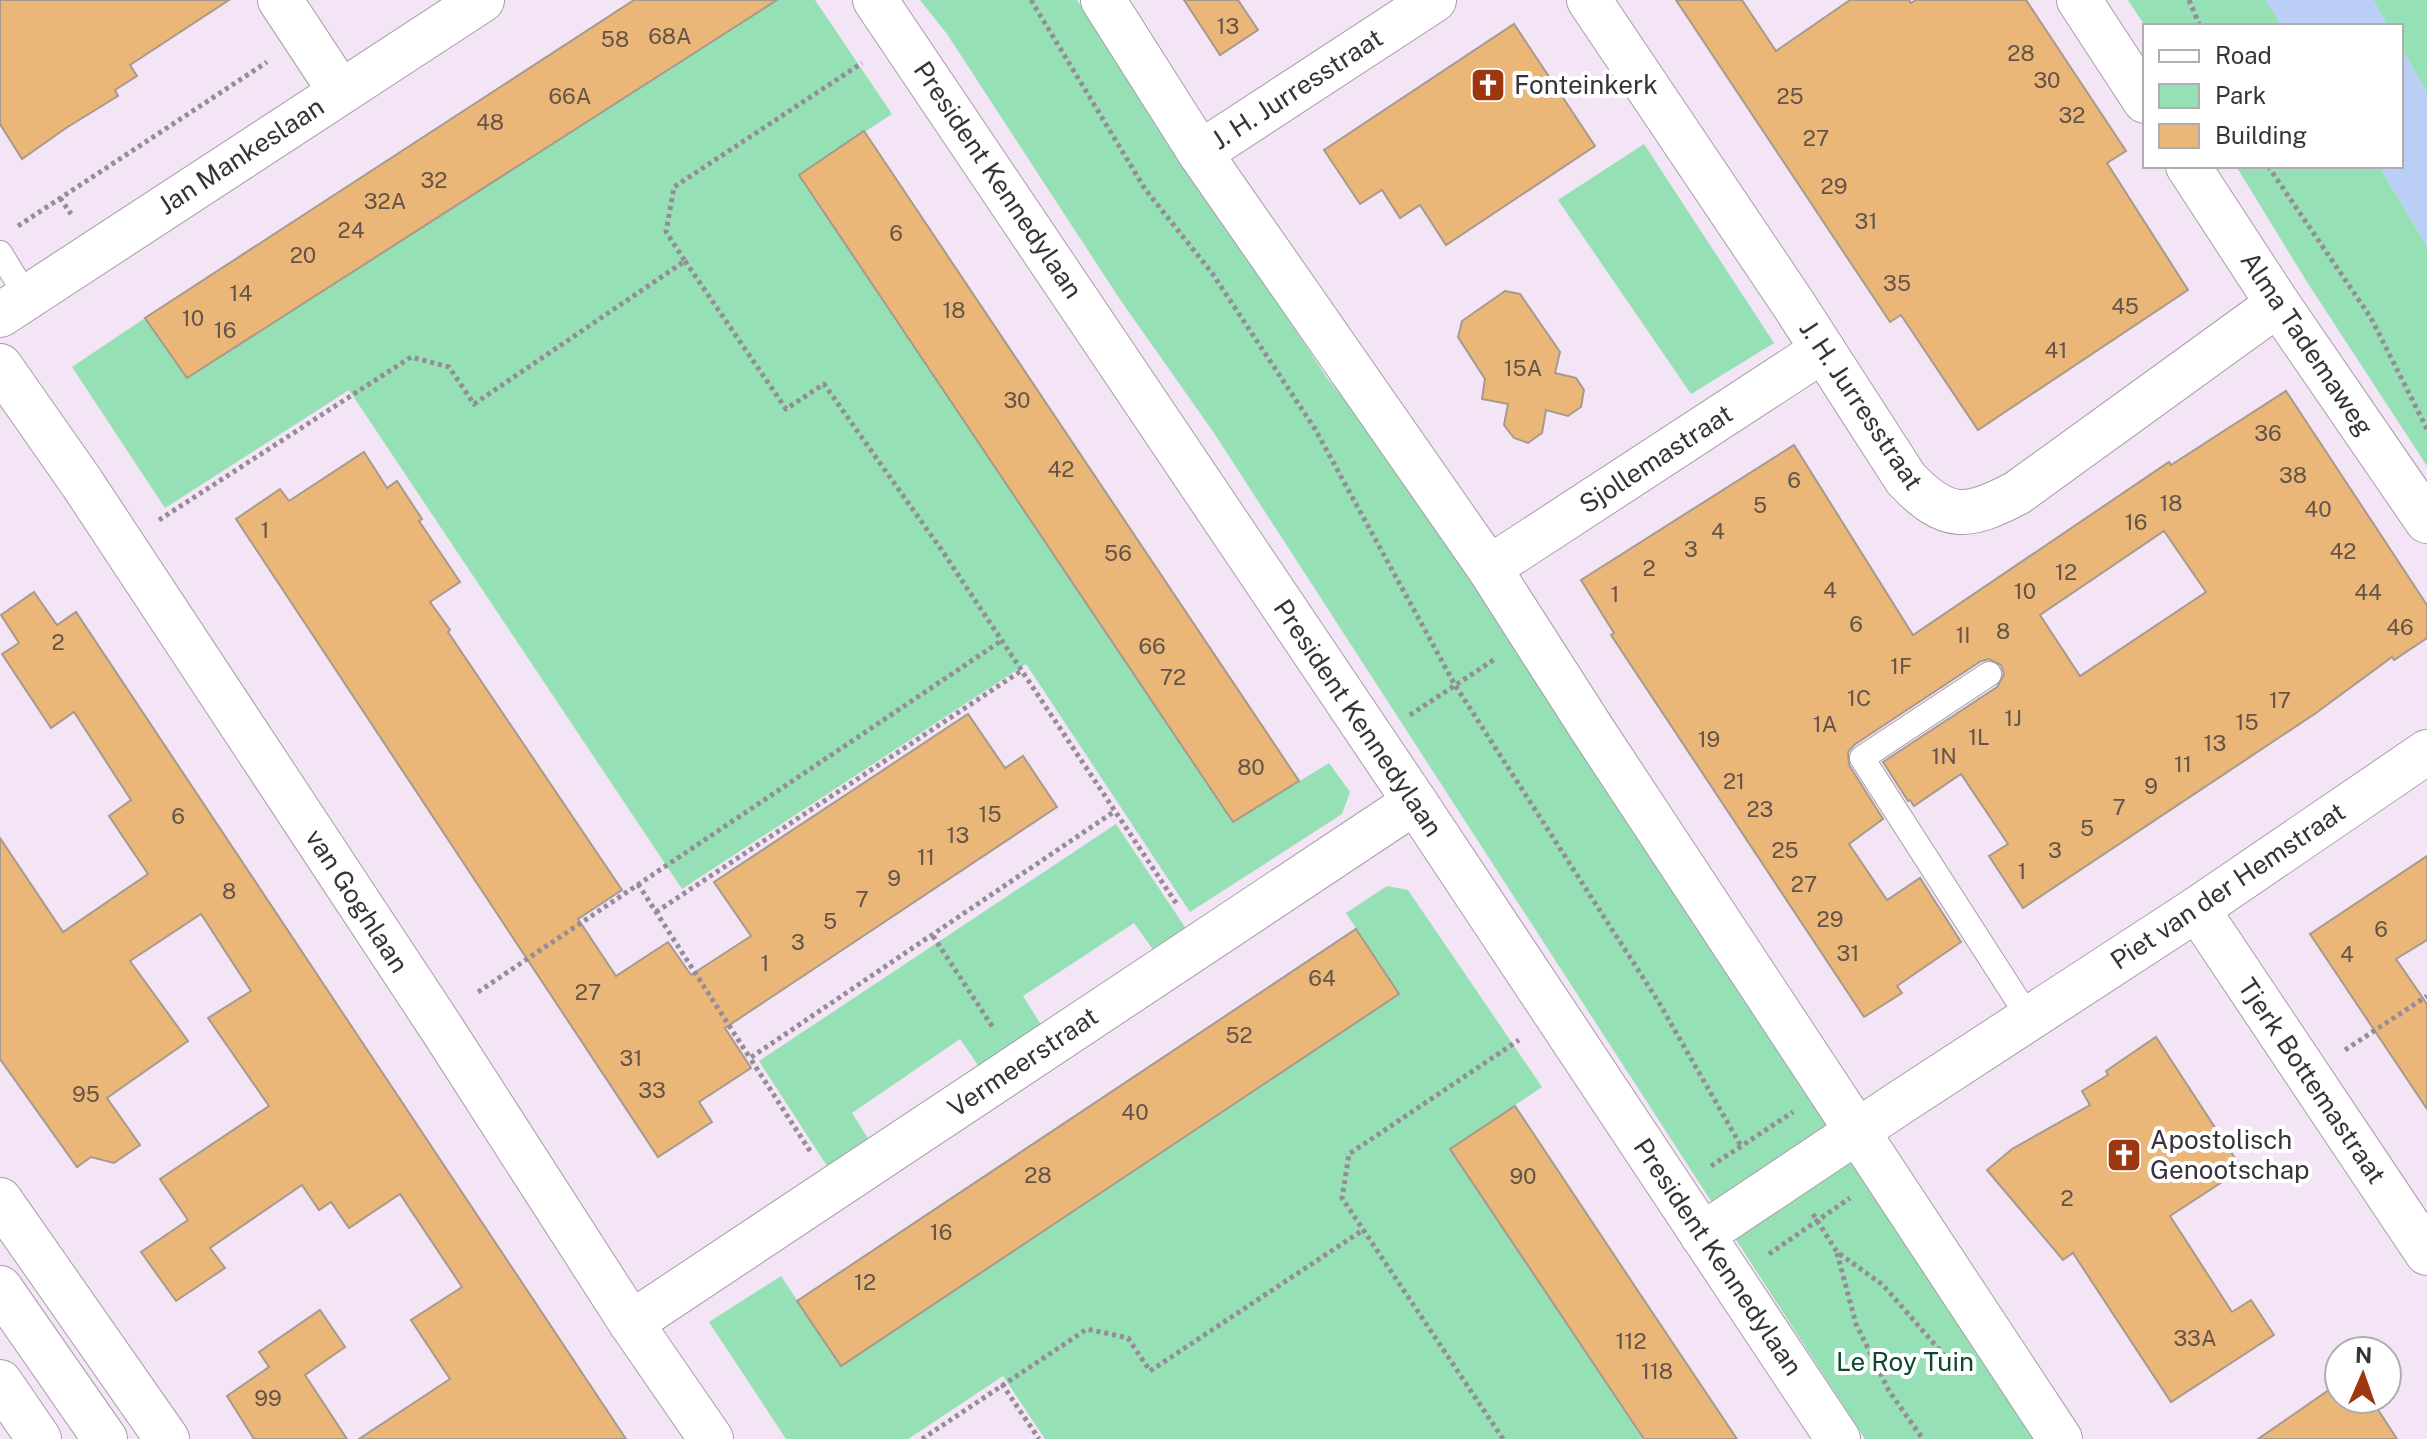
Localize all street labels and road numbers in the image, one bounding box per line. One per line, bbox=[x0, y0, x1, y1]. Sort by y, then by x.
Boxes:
street label: J. H. Jurresstraat bbox=[1205, 22, 1388, 155]
street label: President Kennedylaan bbox=[908, 55, 1089, 304]
street label: Jan Mankeslaan bbox=[152, 90, 329, 221]
street label: Alma Tademaweg bbox=[2234, 246, 2380, 442]
street label: J. H. Jurresstraat bbox=[1793, 314, 1930, 495]
street label: Sjollemastraat bbox=[1573, 398, 1738, 520]
street label: President Kennedylaan bbox=[1268, 593, 1449, 842]
street label: Piet van der Hemstraat bbox=[2105, 796, 2351, 976]
street label: van Goghlaan bbox=[300, 823, 415, 978]
street label: Tjerk Bottemastraat bbox=[2232, 972, 2393, 1189]
street label: Vermeerstraat bbox=[942, 1000, 1104, 1123]
street label: President Kennedylaan bbox=[1628, 1132, 1809, 1381]

